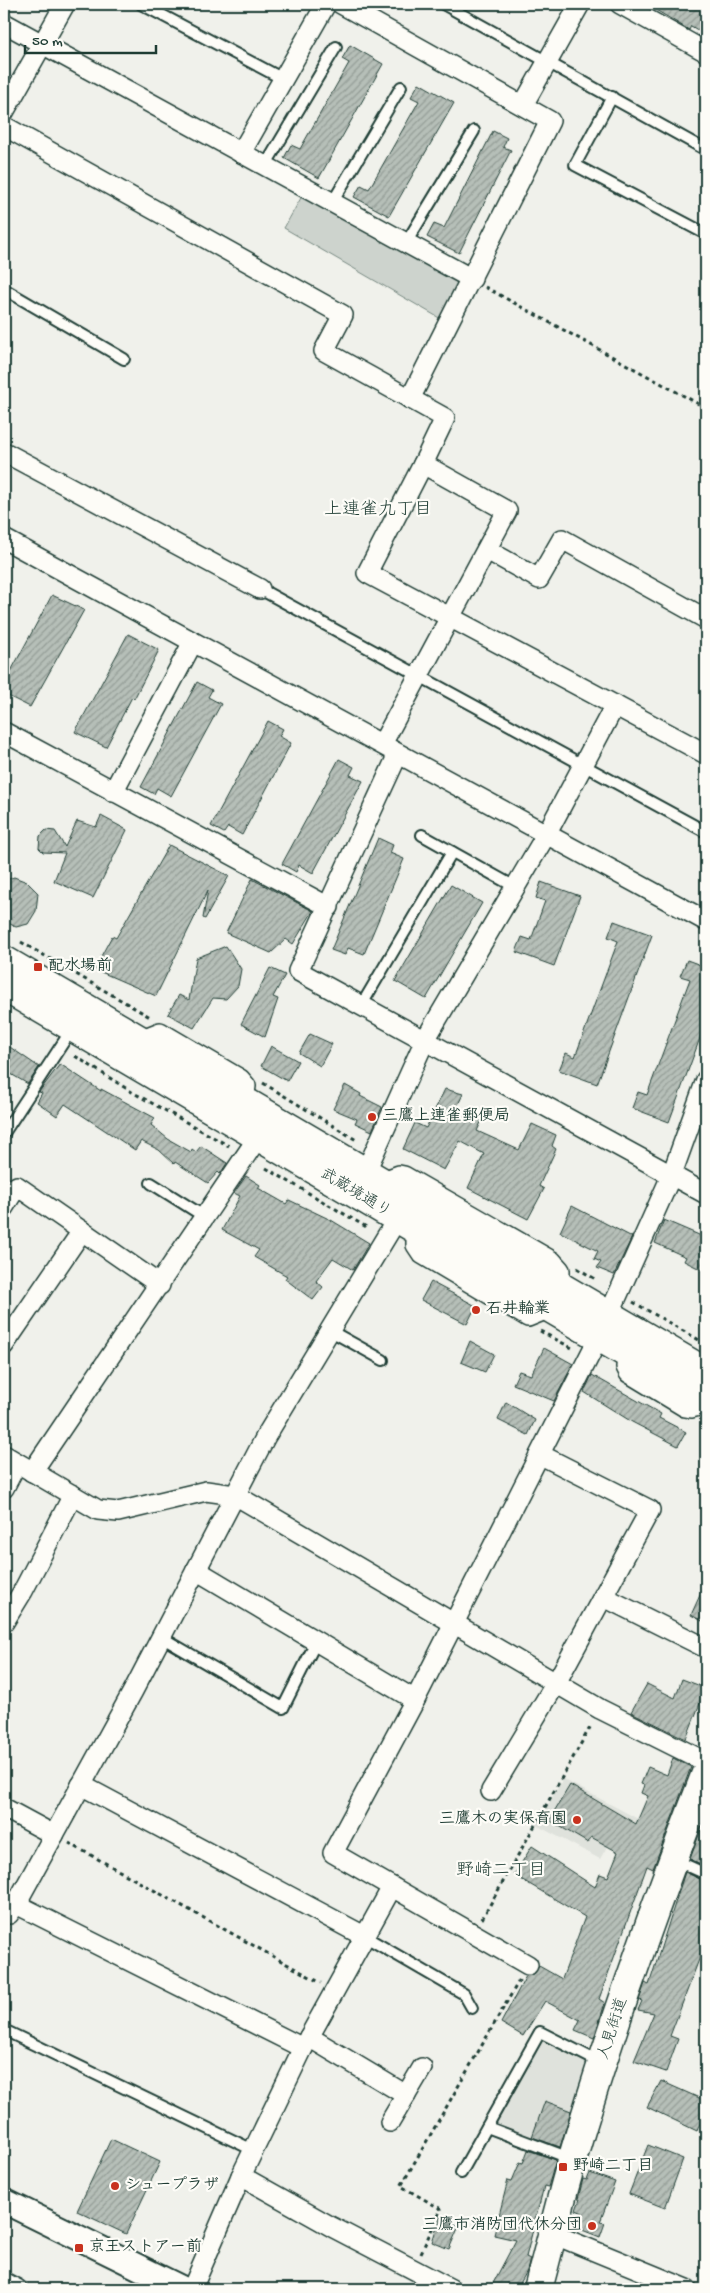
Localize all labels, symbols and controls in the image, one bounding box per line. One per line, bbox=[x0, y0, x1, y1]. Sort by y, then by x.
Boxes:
scale bar bbox=[25, 22, 156, 54]
text: 50 m bbox=[32, 33, 63, 51]
district label: 上連雀九丁目 bbox=[324, 499, 432, 521]
place label: 配水場前 bbox=[48, 956, 112, 977]
marker: 配水場前 bbox=[32, 961, 44, 973]
place label: 三鷹上連雀郵便局 bbox=[382, 1106, 510, 1127]
marker: 三鷹上連雀郵便局 bbox=[366, 1111, 378, 1123]
street label: 武蔵境通り bbox=[316, 1164, 395, 1223]
place label: 石井輪業 bbox=[486, 1299, 550, 1320]
marker: 石井輪業 bbox=[470, 1304, 482, 1316]
place label: 三鷹木の実保育園 bbox=[439, 1809, 567, 1830]
marker: 三鷹木の実保育園 bbox=[571, 1814, 583, 1826]
district label: 野崎二丁目 bbox=[456, 1860, 546, 1882]
street label: 人見街道 bbox=[594, 1995, 633, 2062]
place label: 野崎二丁目 bbox=[573, 2156, 653, 2177]
marker: 野崎二丁目 bbox=[557, 2161, 569, 2173]
place label: シュープラザ bbox=[125, 2176, 219, 2196]
marker: シュープラザ bbox=[109, 2180, 121, 2192]
place label: 三鷹市消防団代休分団 bbox=[422, 2215, 582, 2236]
marker: 三鷹市消防団代休分団 bbox=[586, 2220, 598, 2232]
place label: 京王ストアー前 bbox=[89, 2237, 202, 2258]
marker: 京王ストアー前 bbox=[73, 2242, 85, 2254]

